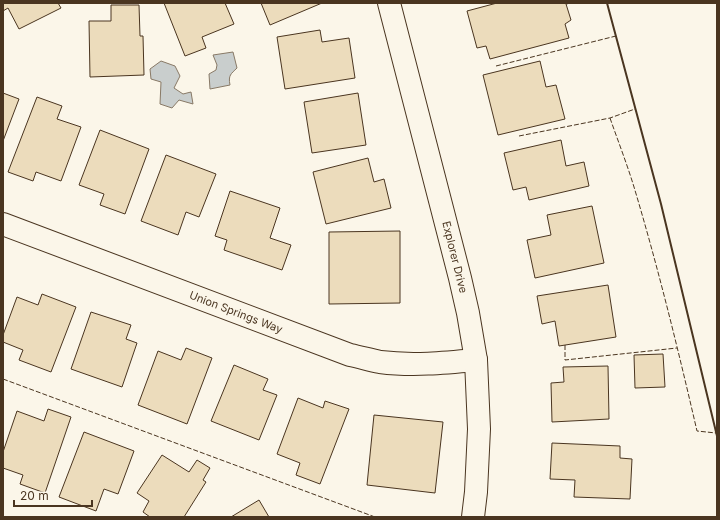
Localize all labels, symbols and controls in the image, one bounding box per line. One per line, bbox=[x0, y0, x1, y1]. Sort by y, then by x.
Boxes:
street label: Explorer Drive bbox=[439, 220, 471, 294]
street label: Union Springs Way bbox=[187, 288, 285, 336]
scale bar bbox=[14, 482, 92, 508]
text: 20 m bbox=[20, 488, 49, 503]

